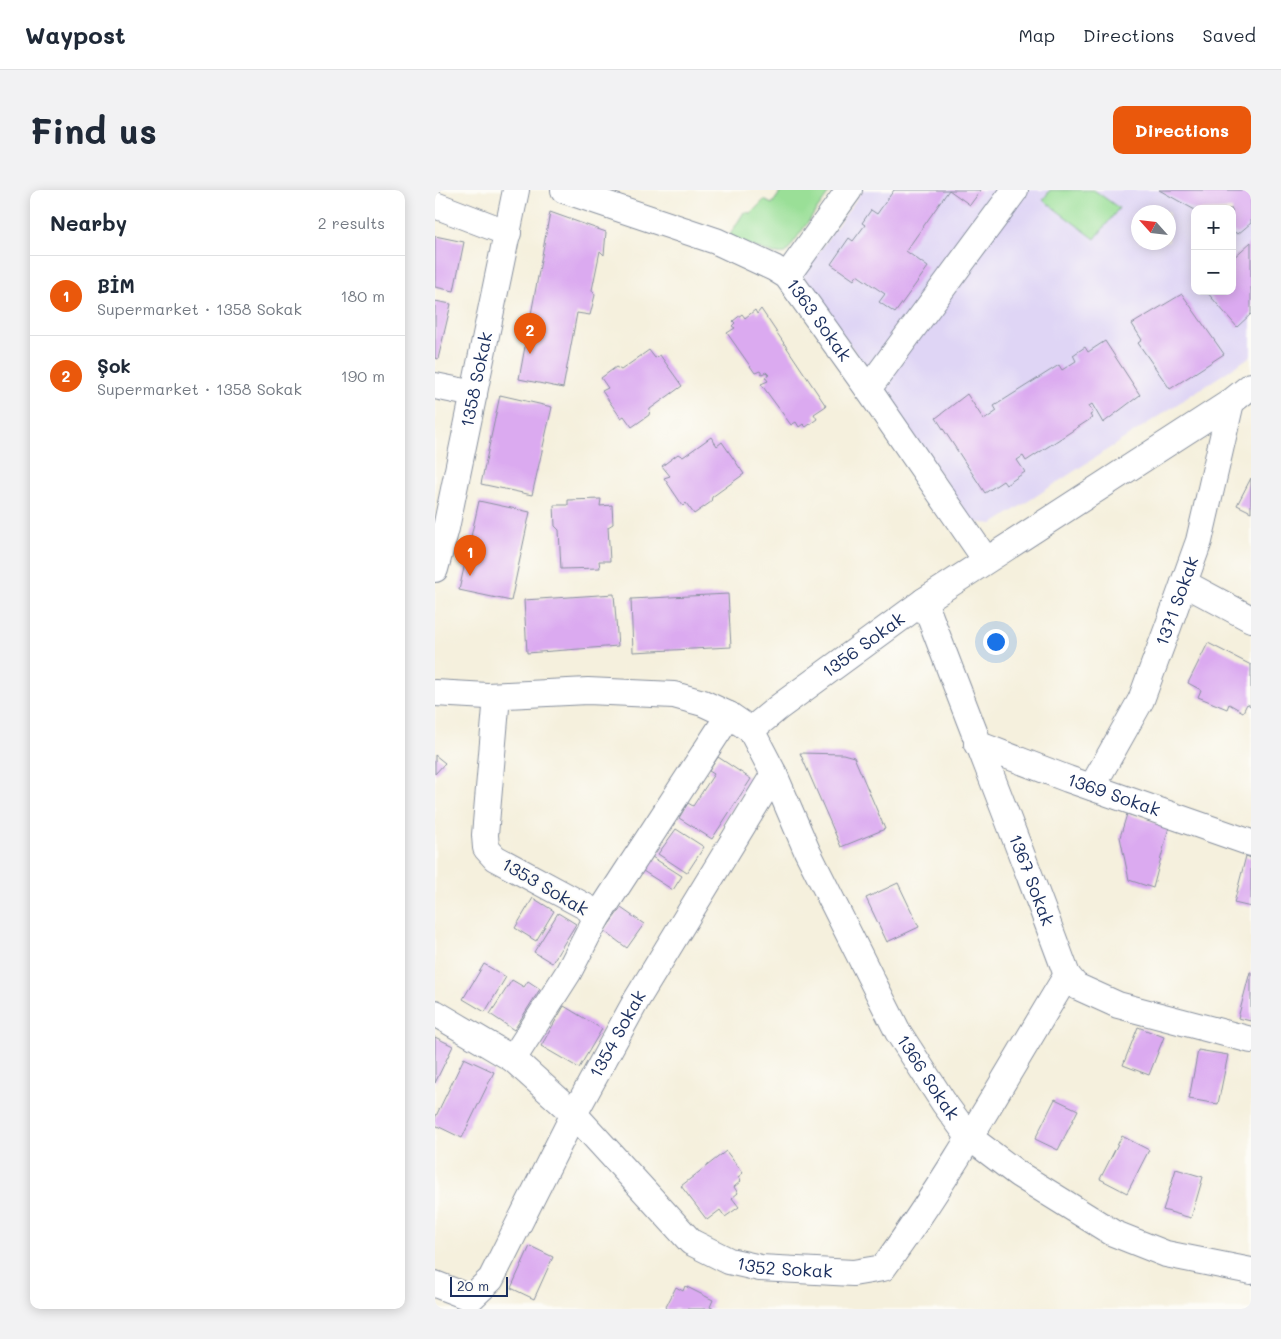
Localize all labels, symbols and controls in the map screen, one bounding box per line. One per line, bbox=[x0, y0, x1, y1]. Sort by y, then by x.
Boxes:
text: Waypost bbox=[25, 19, 126, 50]
text: Map bbox=[1018, 23, 1055, 47]
text: Directions bbox=[1083, 23, 1175, 47]
text: Saved bbox=[1203, 23, 1256, 47]
button: Directions bbox=[1113, 106, 1251, 154]
text: Find us bbox=[30, 107, 157, 153]
north arrow bbox=[1131, 205, 1176, 250]
map controls bbox=[1191, 205, 1236, 295]
button: + bbox=[1191, 205, 1236, 250]
text: Nearby bbox=[50, 209, 127, 236]
text: 2 results bbox=[318, 212, 385, 233]
button: − bbox=[1191, 250, 1236, 295]
text: BİM bbox=[97, 273, 135, 298]
street label: 1363 Sokak bbox=[782, 273, 858, 366]
text: 1 bbox=[62, 285, 70, 306]
text: 180 m bbox=[340, 285, 385, 306]
text: Supermarket · 1358 Sokak bbox=[97, 298, 302, 319]
pin: 2 bbox=[514, 313, 546, 354]
street label: 1358 Sokak bbox=[454, 330, 497, 429]
text: Şok bbox=[97, 353, 131, 378]
text: 2 bbox=[62, 365, 70, 386]
text: 190 m bbox=[341, 365, 385, 386]
text: Supermarket · 1358 Sokak bbox=[97, 378, 302, 399]
pin: 1 bbox=[454, 535, 486, 576]
street label: 1371 Sokak bbox=[1149, 553, 1203, 649]
street label: 1356 Sokak bbox=[817, 606, 909, 683]
your location bbox=[983, 629, 1009, 655]
street label: 1369 Sokak bbox=[1064, 767, 1164, 821]
street label: 1367 Sokak bbox=[1004, 830, 1061, 929]
street label: 1353 Sokak bbox=[498, 852, 593, 921]
street label: 1354 Sokak bbox=[583, 985, 651, 1082]
street label: 1366 Sokak bbox=[892, 1030, 965, 1124]
street label: 1352 Sokak bbox=[735, 1250, 833, 1283]
scale bar bbox=[450, 1274, 507, 1297]
text: 20 m bbox=[457, 1276, 489, 1295]

